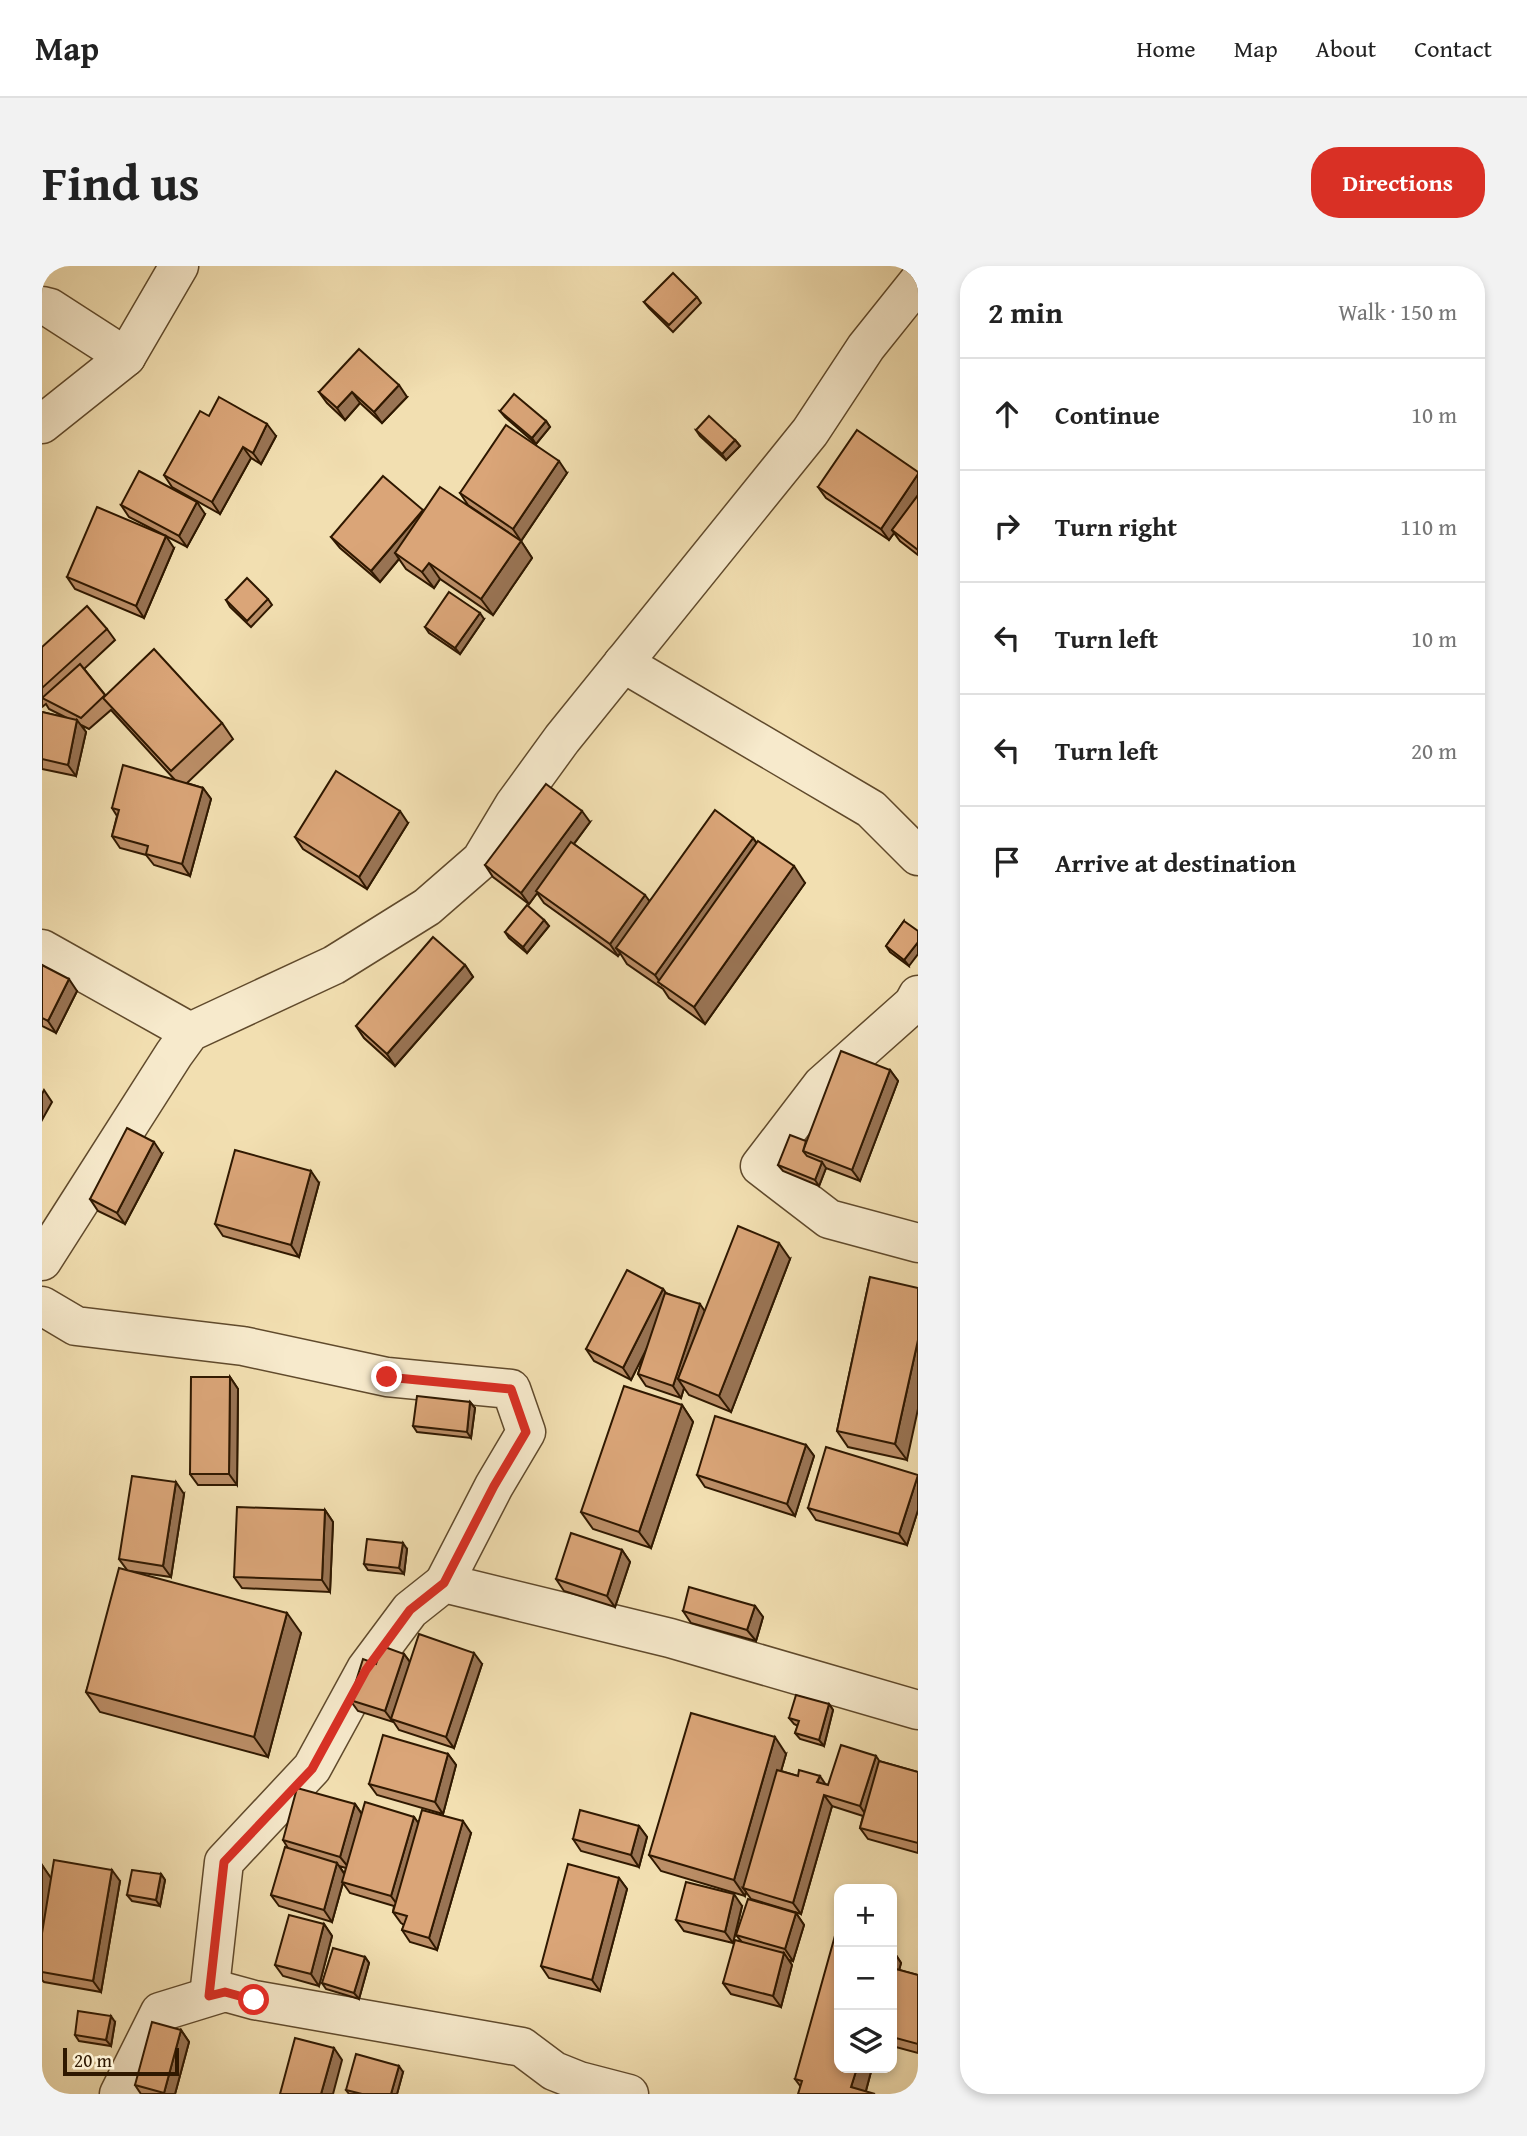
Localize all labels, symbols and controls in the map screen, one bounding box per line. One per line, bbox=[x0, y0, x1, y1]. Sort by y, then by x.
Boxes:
text: Map bbox=[35, 24, 99, 72]
text: Home bbox=[1137, 31, 1196, 66]
text: Map bbox=[1234, 31, 1278, 66]
text: About bbox=[1316, 31, 1376, 66]
text: Contact bbox=[1414, 31, 1492, 66]
text: Find us bbox=[42, 146, 200, 218]
button: Directions bbox=[1311, 147, 1485, 218]
text: 2 min bbox=[988, 290, 1063, 334]
text: Walk · 150 m bbox=[1338, 295, 1457, 328]
icon: ahead bbox=[988, 395, 1026, 433]
text: Continue bbox=[1055, 395, 1160, 434]
text: 10 m bbox=[1411, 398, 1457, 431]
icon: right bbox=[988, 507, 1026, 545]
text: Turn right bbox=[1055, 507, 1177, 546]
text: 110 m bbox=[1400, 510, 1457, 543]
icon: left bbox=[988, 619, 1026, 657]
text: Turn left bbox=[1055, 619, 1158, 658]
text: 10 m bbox=[1411, 622, 1457, 655]
icon: left bbox=[988, 731, 1026, 769]
text: Turn left bbox=[1055, 731, 1158, 770]
text: 20 m bbox=[1411, 734, 1457, 767]
icon: arrive bbox=[988, 843, 1026, 881]
text: Arrive at destination bbox=[1055, 843, 1296, 882]
route end bbox=[371, 1361, 402, 1392]
map controls bbox=[834, 1884, 897, 2073]
button: + bbox=[834, 1884, 897, 1947]
button: − bbox=[834, 1947, 897, 2010]
route start bbox=[238, 1984, 269, 2015]
button: layers bbox=[834, 2010, 897, 2073]
scale bar bbox=[63, 2045, 178, 2077]
text: 20 m bbox=[74, 2046, 112, 2074]

